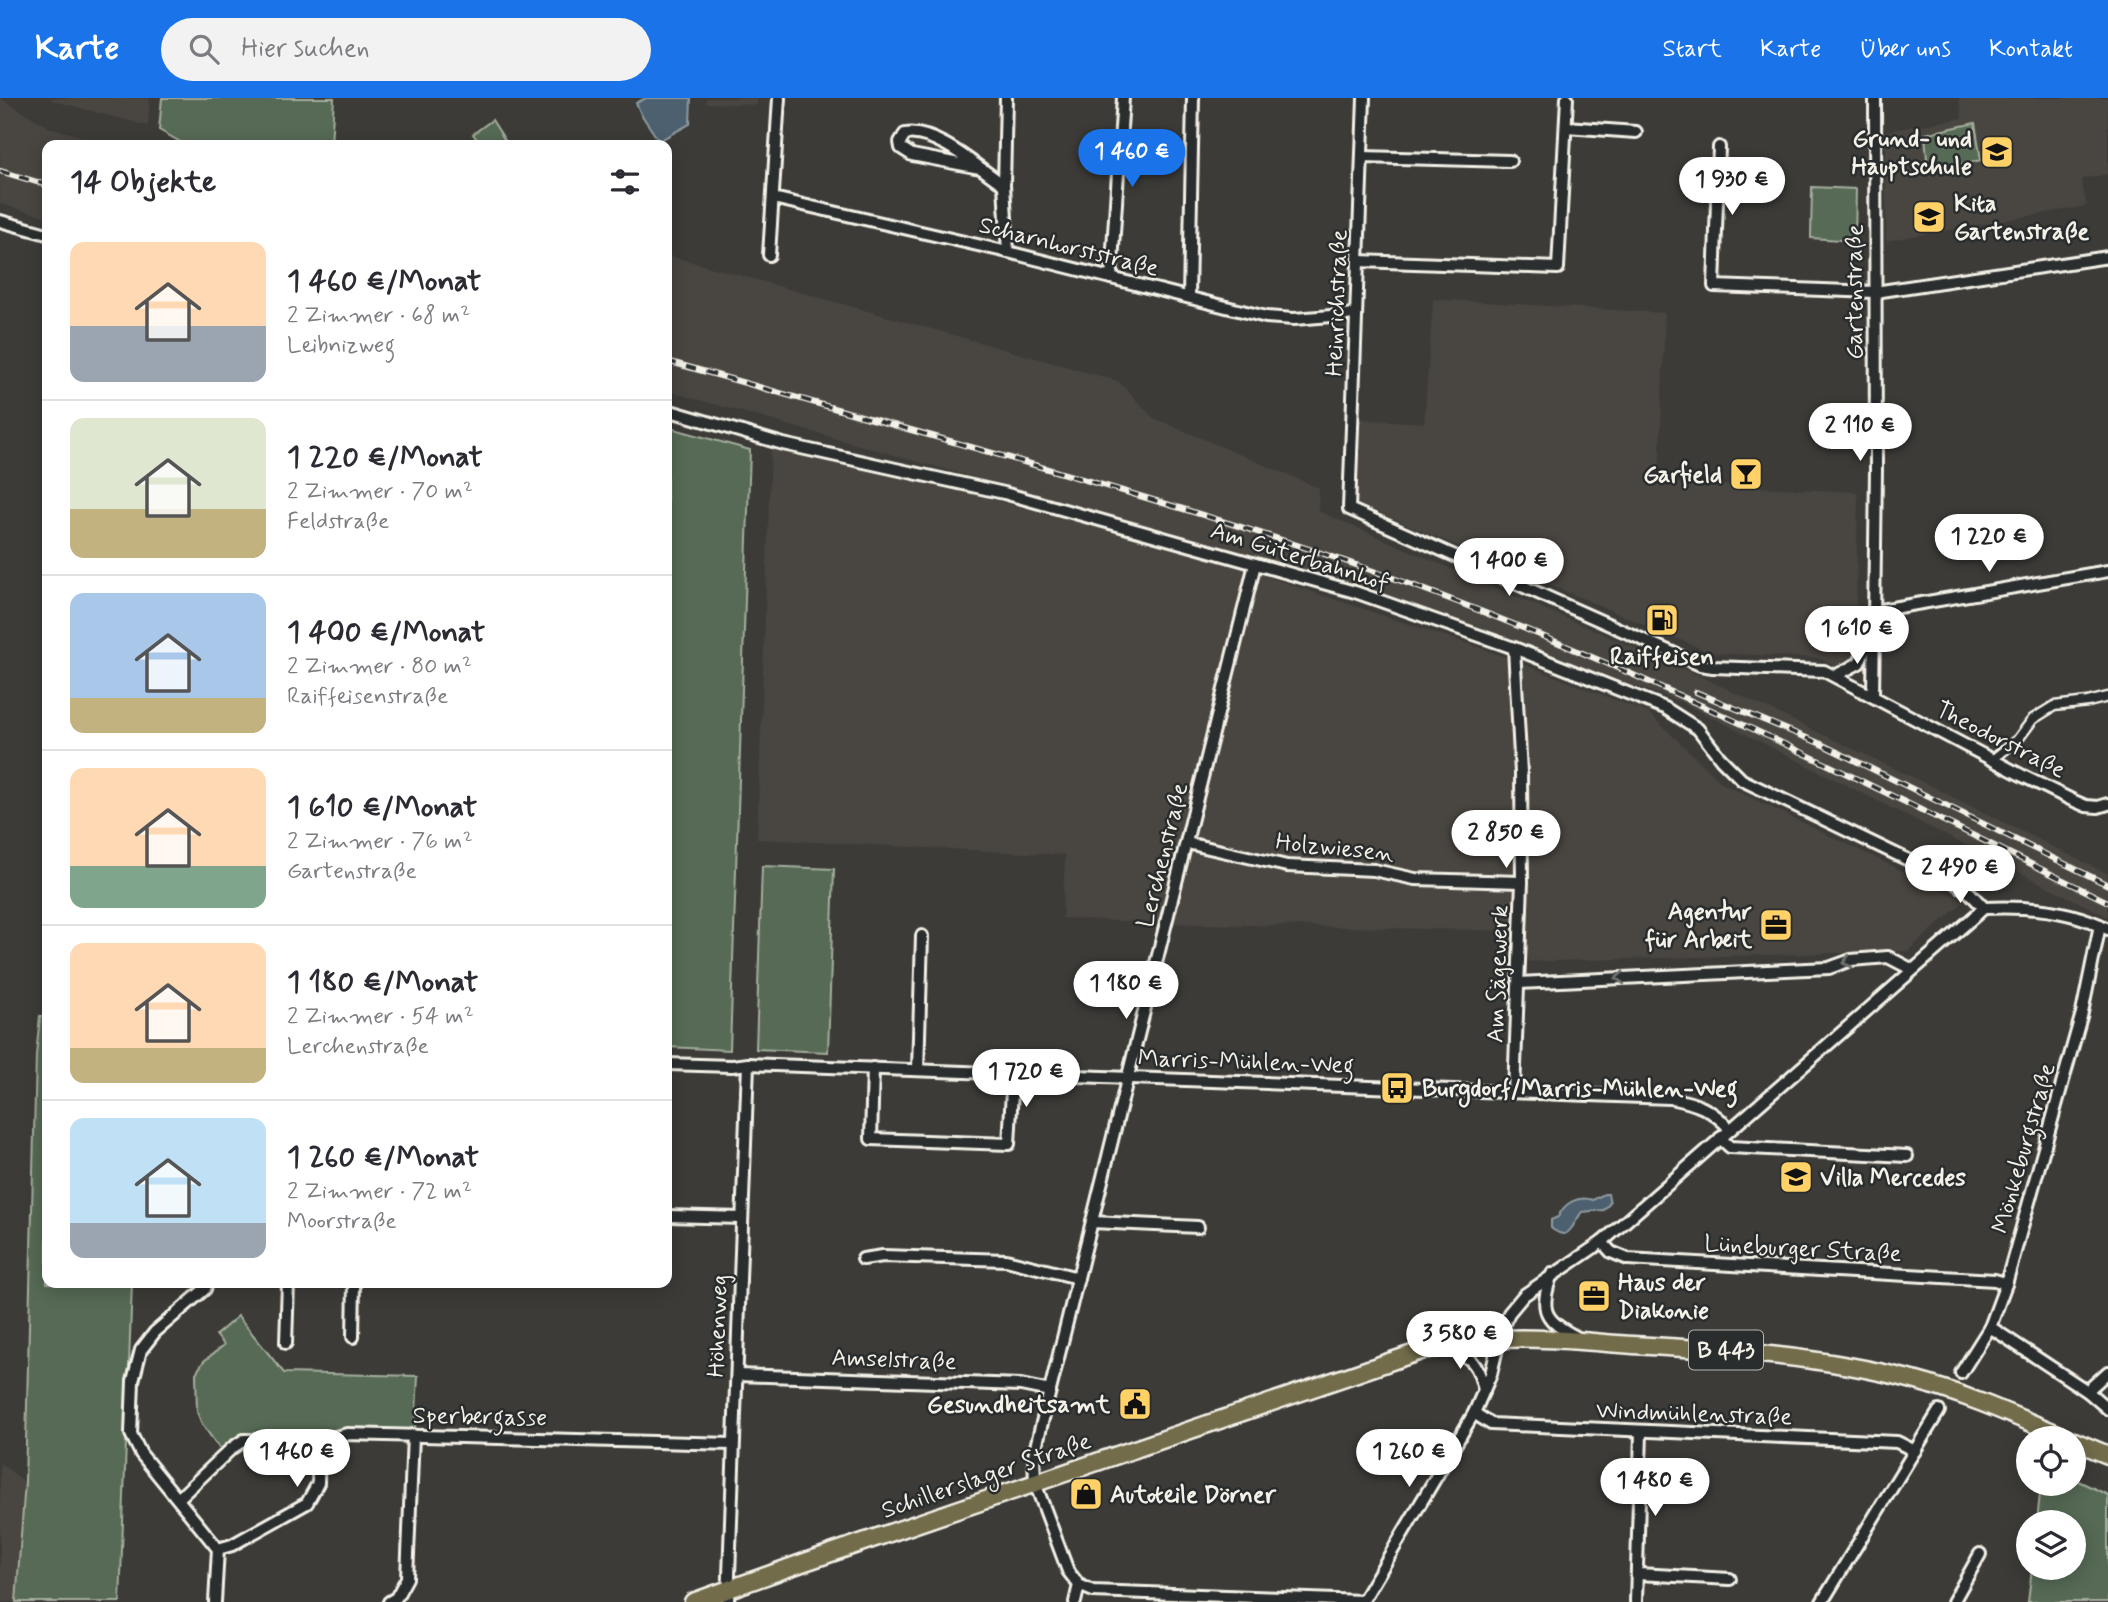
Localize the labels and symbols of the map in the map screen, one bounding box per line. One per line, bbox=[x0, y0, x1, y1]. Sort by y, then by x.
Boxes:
place label: Grund- und Hauptschule bbox=[1851, 124, 1972, 183]
pin: 1 460 € bbox=[1067, 130, 1197, 189]
school or university icon: Grund- und Hauptschule bbox=[1978, 133, 2016, 171]
pin: 1 930 € bbox=[1667, 158, 1797, 217]
place label: Kita Gartenstraße bbox=[1954, 189, 2090, 248]
school or university icon: Kita Gartenstraße bbox=[1910, 198, 1948, 236]
street label: Scharnhorststraße bbox=[976, 210, 1162, 285]
street label: Gartenstraße bbox=[1840, 224, 1871, 360]
street label: Heinrichstraße bbox=[1319, 229, 1356, 377]
pin: 2 110 € bbox=[1795, 404, 1925, 463]
bar icon: Garfield bbox=[1727, 455, 1765, 493]
place label: Garfield bbox=[1643, 460, 1722, 491]
pin: 1 220 € bbox=[1924, 514, 2054, 574]
street label: Am Güterbahnhof bbox=[1207, 516, 1392, 599]
pin: 1 400 € bbox=[1444, 538, 1574, 598]
fuel station icon: Raiffeisen bbox=[1643, 601, 1681, 639]
pin: 1 610 € bbox=[1792, 606, 1922, 666]
place label: Raiffeisen bbox=[1610, 642, 1714, 673]
street label: Theodorstraße bbox=[1930, 694, 2071, 786]
street label: Lerchenstraße bbox=[1131, 780, 1196, 931]
pin: 2 850 € bbox=[1441, 810, 1571, 870]
street label: Holzwiesen bbox=[1274, 827, 1396, 870]
pin: 2 490 € bbox=[1895, 846, 2025, 905]
place label: Agentur für Arbeit bbox=[1644, 897, 1753, 956]
street label: Am Sägewerk bbox=[1481, 905, 1516, 1043]
office icon: Agentur für Arbeit bbox=[1757, 906, 1795, 944]
one-way arrow bbox=[1841, 954, 1853, 968]
pin: 1 180 € bbox=[1061, 962, 1191, 1021]
one-way arrow bbox=[1614, 970, 1625, 985]
street label: Marris-Mühlen-Weg bbox=[1137, 1043, 1355, 1085]
pin: 1 720 € bbox=[961, 1049, 1091, 1109]
street label: Mönkeburgstraße bbox=[1985, 1059, 2067, 1238]
bus stop icon: Burgdorf/Marris-Mühlen-Weg bbox=[1378, 1069, 1416, 1107]
place label: Burgdorf/Marris-Mühlen-Weg bbox=[1422, 1074, 1738, 1108]
school or university icon: Villa Mercedes bbox=[1777, 1158, 1815, 1196]
place label: Villa Mercedes bbox=[1820, 1163, 1966, 1194]
street label: Lüneburger Straße bbox=[1704, 1229, 1902, 1270]
place label: Haus der Diakonie bbox=[1618, 1268, 1709, 1327]
street label: Höhenweg bbox=[701, 1274, 736, 1378]
office icon: Haus der Diakonie bbox=[1575, 1277, 1613, 1315]
pin: 3 580 € bbox=[1395, 1312, 1525, 1371]
road number: B 443 bbox=[1689, 1330, 1763, 1370]
street label: Amselstraße bbox=[831, 1343, 957, 1378]
public building icon: Gesundheitsamt bbox=[1116, 1385, 1154, 1423]
place label: Gesundheitsamt bbox=[927, 1390, 1111, 1421]
street label: Windmühlenstraße bbox=[1595, 1396, 1793, 1433]
street label: Sperbergasse bbox=[412, 1401, 548, 1437]
street label: Schillerslager Straße bbox=[878, 1426, 1096, 1529]
pin: 1 460 € bbox=[232, 1430, 362, 1489]
pin: 1 260 € bbox=[1344, 1430, 1474, 1489]
pin: 1 480 € bbox=[1590, 1458, 1720, 1518]
shop icon: Autoteile Dörner bbox=[1067, 1475, 1105, 1513]
place label: Autoteile Dörner bbox=[1110, 1480, 1277, 1511]

